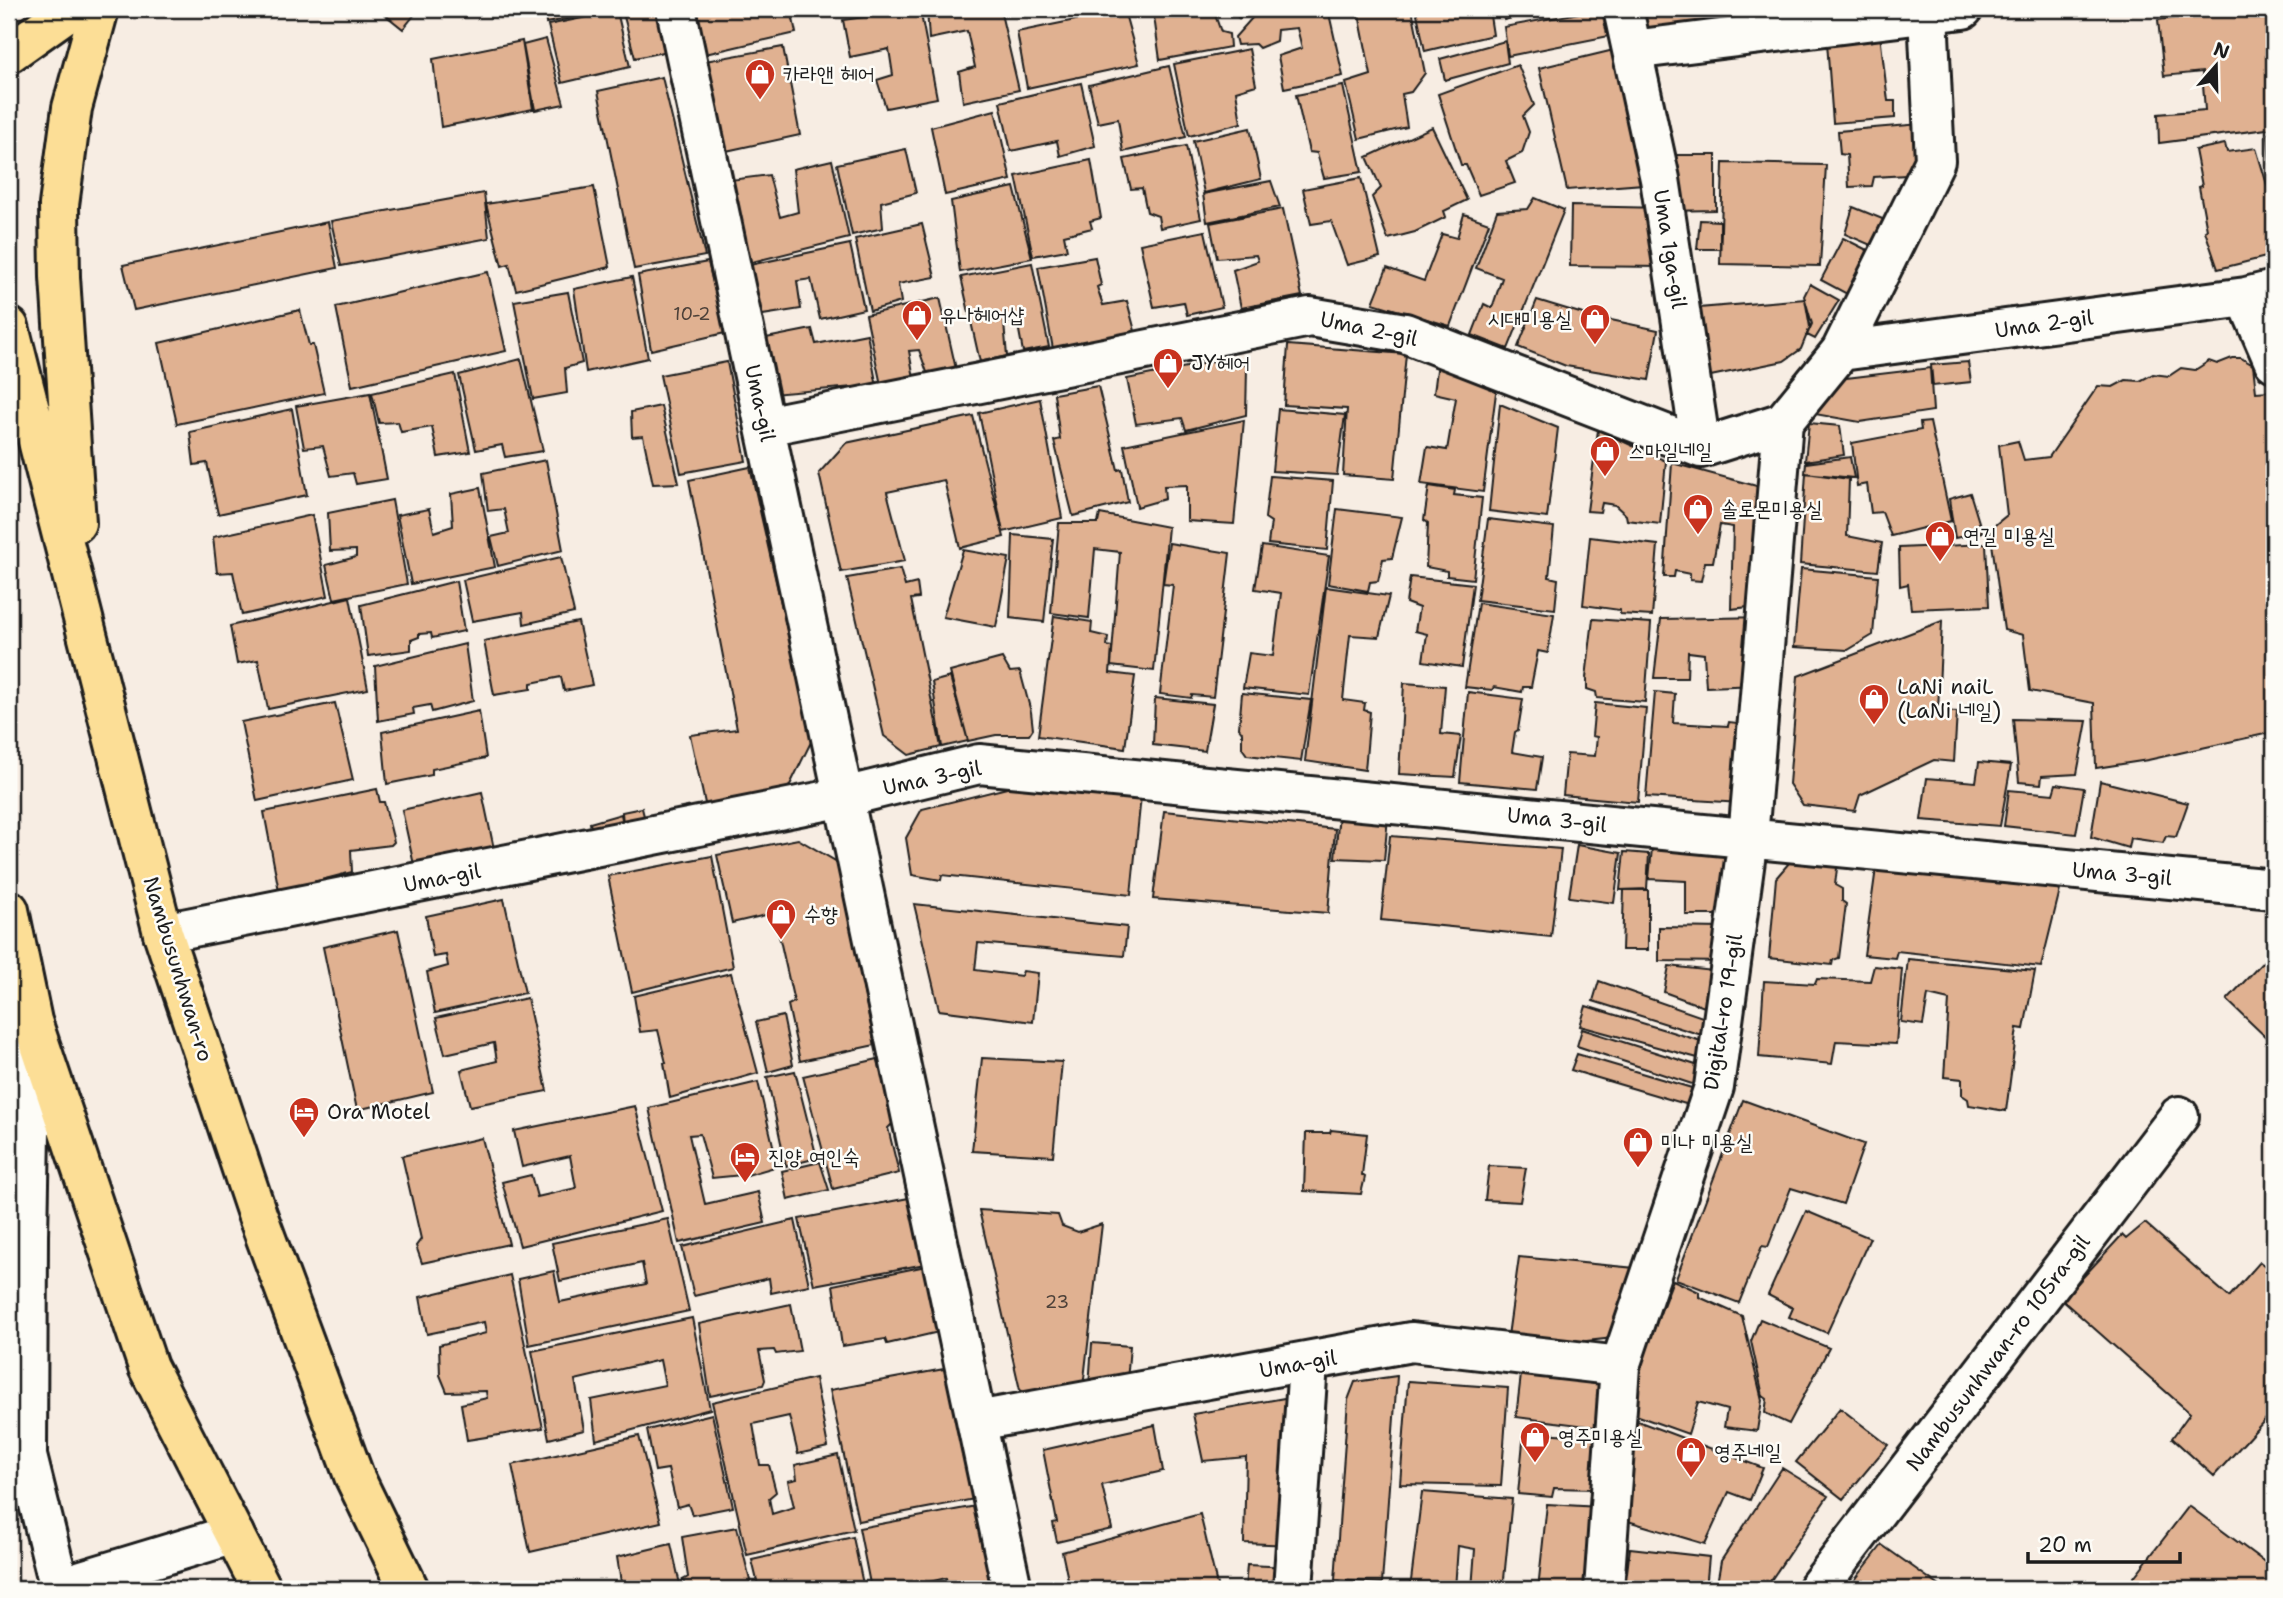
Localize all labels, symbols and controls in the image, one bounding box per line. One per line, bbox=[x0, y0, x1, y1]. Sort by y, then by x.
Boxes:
north arrow bbox=[2182, 32, 2252, 102]
text: N bbox=[2210, 36, 2233, 65]
shop icon: 카라앤 헤어 bbox=[743, 57, 777, 101]
place label: 카라앤 헤어 bbox=[783, 60, 875, 88]
street label: Uma 1ga-gil bbox=[1647, 187, 1693, 311]
shop icon: 유나헤어샵 bbox=[900, 298, 934, 342]
place label: 유나헤어샵 bbox=[940, 301, 1025, 329]
house number: 10-2 bbox=[673, 302, 711, 326]
shop icon: 시대미용실 bbox=[1578, 302, 1612, 346]
street label: Uma 2-gil bbox=[1993, 303, 2096, 345]
street label: Uma 2-gil bbox=[1318, 305, 1421, 353]
place label: 시대미용실 bbox=[1488, 305, 1572, 333]
shop icon: JY헤어 bbox=[1151, 346, 1185, 390]
place label: JY헤어 bbox=[1191, 349, 1250, 377]
street label: Uma-gil bbox=[738, 362, 782, 445]
shop icon: 스마일네일 bbox=[1588, 434, 1622, 478]
place label: 스마일네일 bbox=[1628, 437, 1713, 465]
shop icon: 솔로몬미용실 bbox=[1681, 492, 1715, 536]
place label: 솔로몬미용실 bbox=[1721, 495, 1822, 523]
shop icon: 연길 미용실 bbox=[1923, 519, 1957, 563]
place label: 연길 미용실 bbox=[1963, 522, 2055, 550]
place label: LaNi naiL (LaNi 네일) bbox=[1897, 673, 2001, 725]
shop icon: LaNi naiL (LaNi 네일) bbox=[1857, 682, 1891, 726]
street label: Uma 3-gil bbox=[880, 754, 985, 802]
street label: Uma 3-gil bbox=[1506, 801, 1609, 839]
street label: Uma 3-gil bbox=[2071, 856, 2174, 892]
street label: Uma-gil bbox=[401, 857, 484, 899]
street label: Nambusunhwan-ro bbox=[137, 873, 219, 1065]
shop icon: 수향 bbox=[764, 897, 798, 941]
place label: 수향 bbox=[804, 900, 838, 928]
street label: Digital-ro 19-gil bbox=[1697, 931, 1749, 1092]
hotel icon: Ora Motel bbox=[287, 1095, 321, 1139]
place label: Ora Motel bbox=[327, 1098, 431, 1126]
shop icon: 미나 미용실 bbox=[1621, 1125, 1655, 1169]
place label: 미나 미용실 bbox=[1661, 1128, 1753, 1156]
hotel icon: 진양 여인숙 bbox=[728, 1140, 762, 1184]
place label: 진양 여인숙 bbox=[768, 1143, 860, 1171]
street label: Nambusunhwan-ro 105ra-gil bbox=[1900, 1228, 2097, 1477]
house number: 23 bbox=[1045, 1290, 1069, 1314]
street label: Uma-gil bbox=[1257, 1343, 1340, 1385]
shop icon: 영주미용실 bbox=[1518, 1420, 1552, 1464]
place label: 영주미용실 bbox=[1558, 1423, 1643, 1451]
shop icon: 영주네일 bbox=[1674, 1435, 1708, 1479]
place label: 영주네일 bbox=[1714, 1438, 1782, 1466]
scale bar bbox=[2028, 1521, 2180, 1565]
text: 20 m bbox=[2038, 1531, 2092, 1559]

